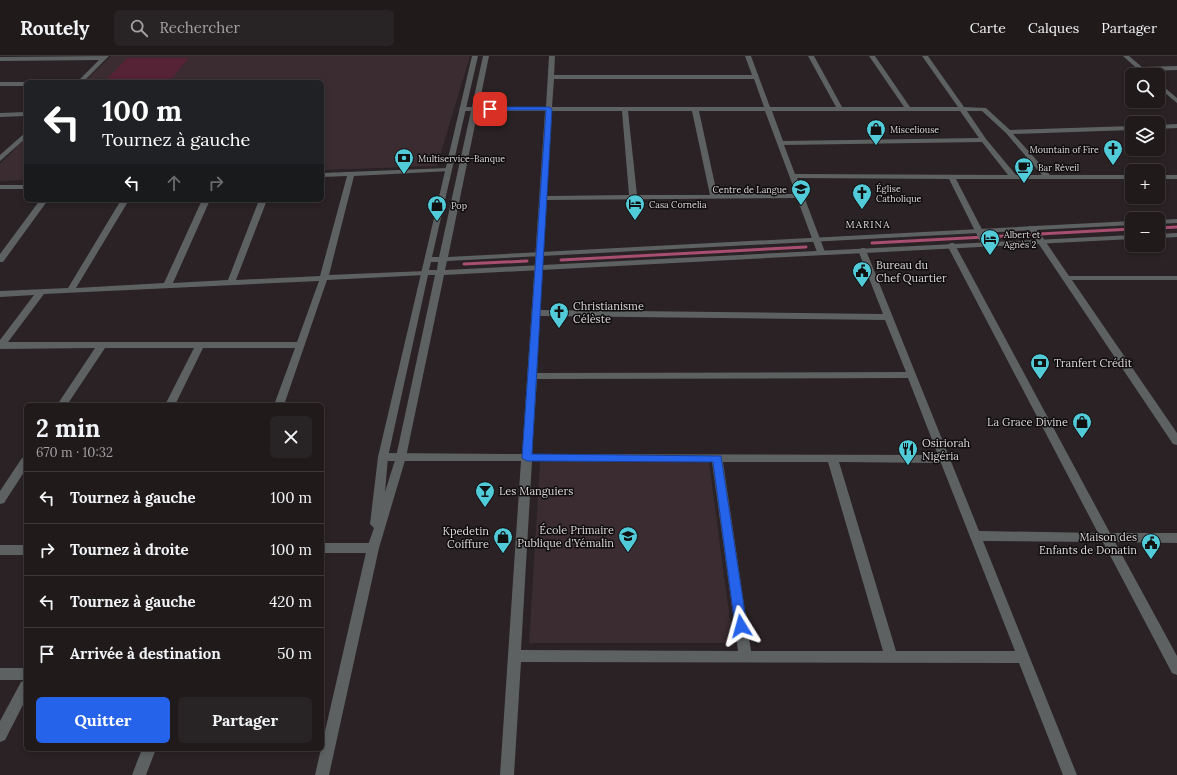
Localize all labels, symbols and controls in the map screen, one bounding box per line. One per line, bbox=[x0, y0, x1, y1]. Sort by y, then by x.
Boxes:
search box bbox=[114, 10, 394, 46]
text: Routely bbox=[20, 16, 90, 40]
icon: search bbox=[128, 17, 150, 39]
text: Rechercher bbox=[160, 18, 240, 37]
text: Carte bbox=[970, 19, 1006, 37]
text: Calques bbox=[1028, 19, 1079, 37]
text: Partager bbox=[1101, 19, 1157, 37]
map controls bbox=[1125, 68, 1165, 252]
button: search bbox=[1125, 68, 1165, 108]
pin bbox=[473, 92, 507, 126]
text: 100 m bbox=[102, 93, 182, 129]
icon: left bbox=[36, 96, 88, 148]
icon: arrive bbox=[479, 98, 501, 120]
button: layers bbox=[1125, 116, 1165, 156]
shop icon: Misceliouse bbox=[865, 118, 887, 146]
place label: Misceliouse bbox=[890, 124, 939, 135]
text: Tournez à gauche bbox=[102, 128, 250, 151]
church icon: Mountain of Fire bbox=[1102, 138, 1124, 166]
place label: Mountain of Fire bbox=[1030, 144, 1099, 155]
bank icon: Multiservice-Banque bbox=[393, 147, 415, 175]
place label: Multiservice-Banque bbox=[418, 153, 505, 164]
cafe icon: Bar Réveil bbox=[1013, 156, 1035, 184]
place label: Bar Réveil bbox=[1038, 162, 1080, 173]
button: + bbox=[1125, 164, 1165, 204]
icon: left bbox=[121, 172, 143, 194]
icon: ahead bbox=[163, 172, 185, 194]
icon: right bbox=[205, 172, 227, 194]
school or university icon: Centre de Langue bbox=[790, 178, 812, 206]
church icon: Église Catholique bbox=[851, 182, 873, 210]
place label: Église Catholique bbox=[876, 183, 922, 204]
place label: Centre de Langue bbox=[713, 184, 787, 195]
hotel icon: Casa Cornelia bbox=[624, 193, 646, 221]
shop icon: Pop bbox=[426, 194, 448, 222]
place label: Casa Cornelia bbox=[649, 199, 707, 210]
place label: Pop bbox=[451, 200, 467, 211]
button: − bbox=[1125, 212, 1165, 252]
district label: MARINA bbox=[846, 218, 890, 231]
hotel icon: Albert et Agnès 2 bbox=[979, 228, 1001, 256]
place label: Albert et Agnès 2 bbox=[1003, 229, 1041, 250]
place label: Bureau du Chef Quartier bbox=[876, 258, 947, 285]
public building icon: Bureau du Chef Quartier bbox=[851, 260, 873, 288]
place label: Christianisme Célèste bbox=[573, 299, 644, 326]
church icon: Christianisme Célèste bbox=[548, 301, 570, 329]
bank icon: Tranfert Crédit bbox=[1029, 352, 1051, 380]
place label: Tranfert Crédit bbox=[1054, 356, 1133, 370]
shop icon: La Grace Divine bbox=[1071, 411, 1093, 439]
text: 2 min bbox=[36, 413, 100, 444]
place label: La Grace Divine bbox=[987, 415, 1068, 429]
button: close bbox=[270, 416, 312, 458]
place label: Osiriorah Nigéria bbox=[922, 436, 971, 463]
restaurant icon: Osiriorah Nigéria bbox=[897, 438, 919, 466]
text: 670 m · 10:32 bbox=[36, 444, 113, 461]
bar icon: Les Manguiers bbox=[474, 480, 496, 508]
place label: Les Manguiers bbox=[499, 484, 573, 498]
icon: left bbox=[36, 487, 58, 509]
text: Tournez à gauche bbox=[70, 488, 196, 507]
text: 100 m bbox=[271, 488, 312, 507]
place label: École Primaire Publique d'Yémalin bbox=[517, 523, 614, 550]
place label: Kpedetin Coiffure bbox=[443, 524, 489, 551]
school or university icon: École Primaire Publique d'Yémalin bbox=[617, 525, 639, 553]
shop icon: Kpedetin Coiffure bbox=[492, 526, 514, 554]
place label: Maison des Enfants de Donatin bbox=[1039, 530, 1137, 557]
public building icon: Maison des Enfants de Donatin bbox=[1140, 532, 1162, 560]
icon: right bbox=[36, 539, 58, 561]
text: Tournez à droite bbox=[70, 540, 189, 559]
text: 100 m bbox=[271, 540, 312, 559]
icon: left bbox=[36, 591, 58, 613]
text: Tournez à gauche bbox=[70, 592, 196, 611]
text: 420 m bbox=[269, 592, 312, 611]
position arrow bbox=[720, 605, 762, 647]
icon: arrive bbox=[36, 643, 58, 665]
text: Arrivée à destination bbox=[70, 644, 221, 663]
text: 50 m bbox=[277, 644, 312, 663]
button: Quitter bbox=[36, 697, 170, 743]
button: Partager bbox=[178, 697, 312, 743]

